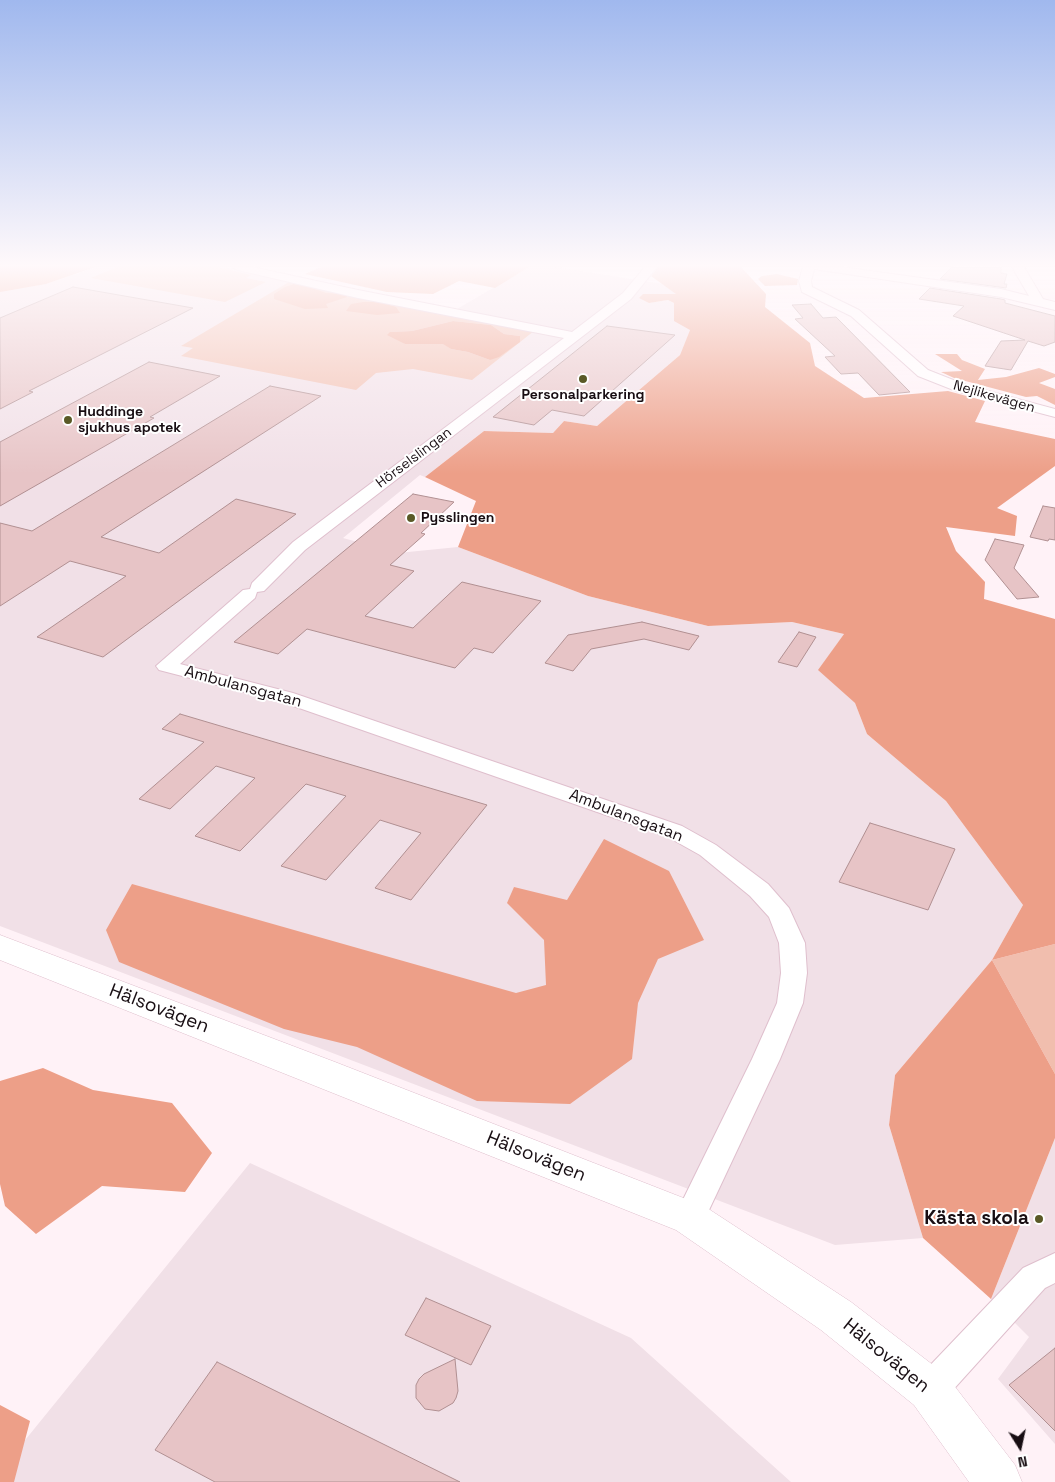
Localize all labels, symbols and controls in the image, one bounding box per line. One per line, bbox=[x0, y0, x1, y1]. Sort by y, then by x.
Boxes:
marker: Personalparkering bbox=[577, 373, 589, 385]
street label: Nejlikevägen bbox=[951, 377, 1037, 417]
place label: Personalparkering bbox=[521, 387, 645, 403]
place label: Huddinge sjukhus apotek bbox=[78, 404, 181, 437]
marker: Huddinge sjukhus apotek bbox=[62, 414, 74, 426]
street label: Hörselslingan bbox=[373, 424, 455, 492]
place label: Pysslingen bbox=[421, 510, 494, 526]
marker: Pysslingen bbox=[405, 512, 417, 524]
street label: Ambulansgatan bbox=[182, 662, 304, 712]
street label: Ambulansgatan bbox=[566, 785, 686, 847]
street label: Hälsovägen bbox=[106, 980, 212, 1038]
street label: Hälsovägen bbox=[483, 1127, 589, 1187]
place label: Kästa skola bbox=[924, 1208, 1029, 1230]
marker: Kästa skola bbox=[1033, 1213, 1045, 1225]
street label: Hälsovägen bbox=[838, 1314, 934, 1398]
north arrow bbox=[995, 1422, 1045, 1472]
text: N bbox=[1016, 1452, 1029, 1471]

